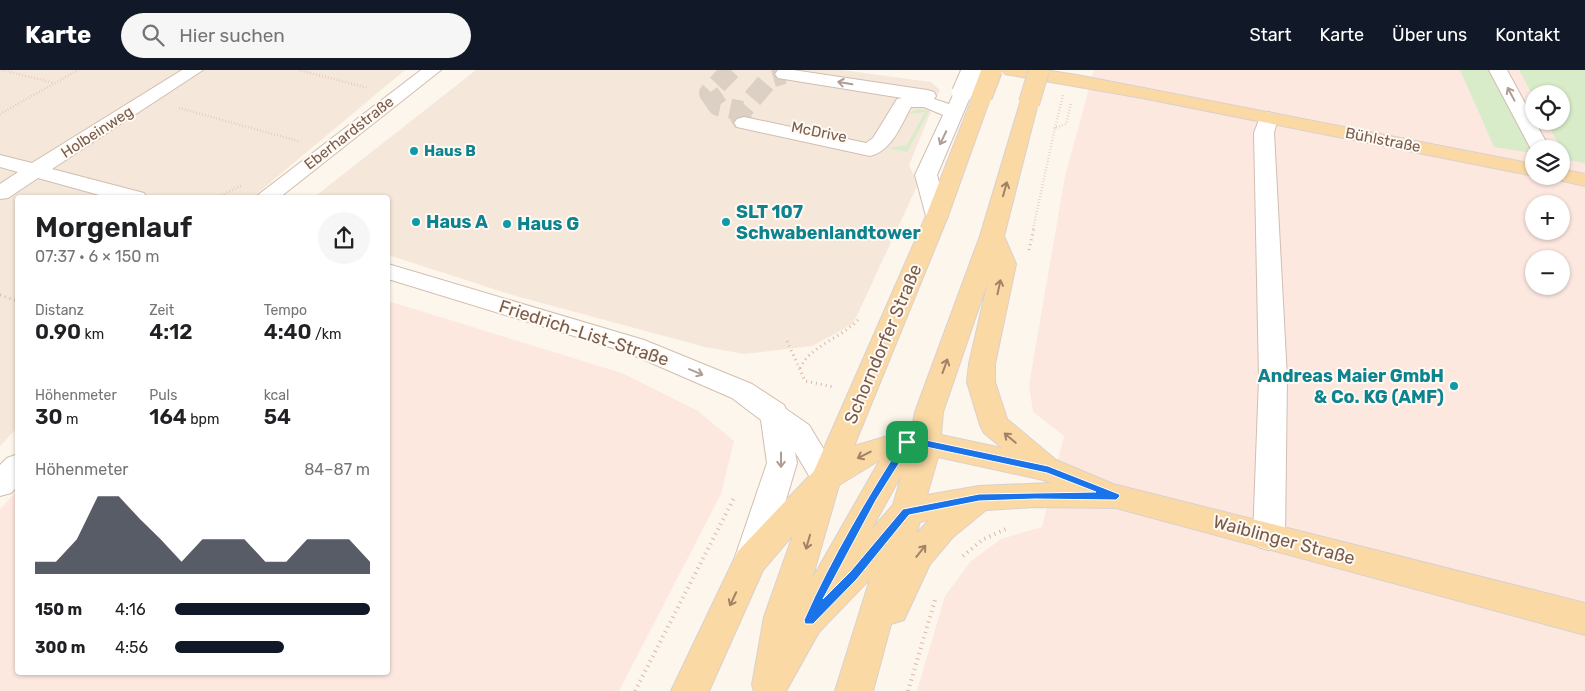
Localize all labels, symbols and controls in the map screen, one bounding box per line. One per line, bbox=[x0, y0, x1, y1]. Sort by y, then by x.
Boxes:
search box bbox=[121, 13, 471, 58]
text: Karte bbox=[25, 21, 91, 49]
icon: search bbox=[139, 21, 167, 49]
text: Hier suchen bbox=[179, 24, 285, 47]
text: Start bbox=[1249, 24, 1292, 46]
text: Karte bbox=[1320, 24, 1364, 46]
text: Über uns bbox=[1392, 24, 1467, 46]
text: Kontakt bbox=[1495, 24, 1560, 46]
one-way arrow bbox=[837, 78, 853, 88]
map controls bbox=[1525, 85, 1570, 295]
button: locate bbox=[1525, 85, 1570, 130]
one-way arrow bbox=[1506, 87, 1515, 102]
street label: Eberhardstraße bbox=[301, 92, 397, 174]
street label: Holbeinweg bbox=[58, 102, 136, 162]
street label: McDrive bbox=[790, 118, 848, 146]
street label: Bühlstraße bbox=[1344, 124, 1422, 156]
one-way arrow bbox=[938, 130, 948, 145]
button: layers bbox=[1525, 140, 1570, 185]
place label: Haus B bbox=[424, 142, 476, 160]
marker: Haus B bbox=[408, 145, 420, 157]
one-way arrow bbox=[1000, 182, 1010, 198]
button: + bbox=[1525, 195, 1570, 240]
place label: SLT 107 Schwabenlandtower bbox=[736, 201, 921, 244]
text: Morgenlauf bbox=[35, 211, 192, 244]
place label: Haus A bbox=[426, 211, 488, 233]
button: share bbox=[318, 212, 370, 264]
place label: Haus G bbox=[517, 213, 579, 235]
marker: Haus A bbox=[410, 216, 422, 228]
marker: SLT 107 Schwabenlandtower bbox=[720, 216, 732, 228]
marker: Haus G bbox=[501, 218, 513, 230]
text: 07:37 · 6 × 150 m bbox=[35, 247, 160, 266]
button: − bbox=[1525, 250, 1570, 295]
street label: Schorndorfer Straße bbox=[839, 261, 927, 427]
one-way arrow bbox=[995, 280, 1004, 296]
street label: Friedrich-List-Straße bbox=[496, 295, 672, 371]
text: Distanz bbox=[35, 302, 84, 319]
text: Zeit bbox=[149, 302, 174, 319]
text: Tempo bbox=[264, 302, 307, 319]
text: 0.90 bbox=[35, 319, 81, 344]
text: 4:12 bbox=[149, 319, 193, 344]
text: 4:40 bbox=[264, 319, 312, 344]
text: km bbox=[81, 326, 104, 343]
text: /km bbox=[312, 326, 342, 343]
one-way arrow bbox=[941, 359, 950, 374]
place label: Andreas Maier GmbH & Co. KG (AMF) bbox=[1258, 365, 1444, 408]
one-way arrow bbox=[688, 367, 703, 377]
marker: Andreas Maier GmbH & Co. KG (AMF) bbox=[1448, 380, 1460, 392]
text: Höhenmeter bbox=[35, 387, 117, 404]
text: Puls bbox=[149, 387, 177, 404]
text: kcal bbox=[264, 387, 289, 404]
text: 30 bbox=[35, 404, 63, 429]
text: 164 bbox=[149, 404, 187, 429]
text: 54 bbox=[264, 404, 291, 429]
text: m bbox=[63, 411, 78, 428]
text: bpm bbox=[187, 411, 219, 428]
pin bbox=[886, 421, 928, 463]
icon: arrive bbox=[893, 428, 921, 456]
one-way arrow bbox=[1004, 433, 1017, 444]
one-way arrow bbox=[857, 450, 872, 460]
one-way arrow bbox=[776, 452, 786, 468]
text: Höhenmeter bbox=[35, 460, 128, 479]
text: 84–87 m bbox=[304, 460, 370, 479]
street label: Waiblinger Straße bbox=[1211, 510, 1357, 570]
one-way arrow bbox=[802, 533, 812, 549]
one-way arrow bbox=[916, 545, 927, 558]
one-way arrow bbox=[728, 591, 737, 606]
text: 150 m bbox=[35, 600, 82, 619]
text: 4:16 bbox=[115, 600, 146, 619]
text: 300 m bbox=[35, 638, 85, 657]
text: 4:56 bbox=[115, 638, 148, 657]

